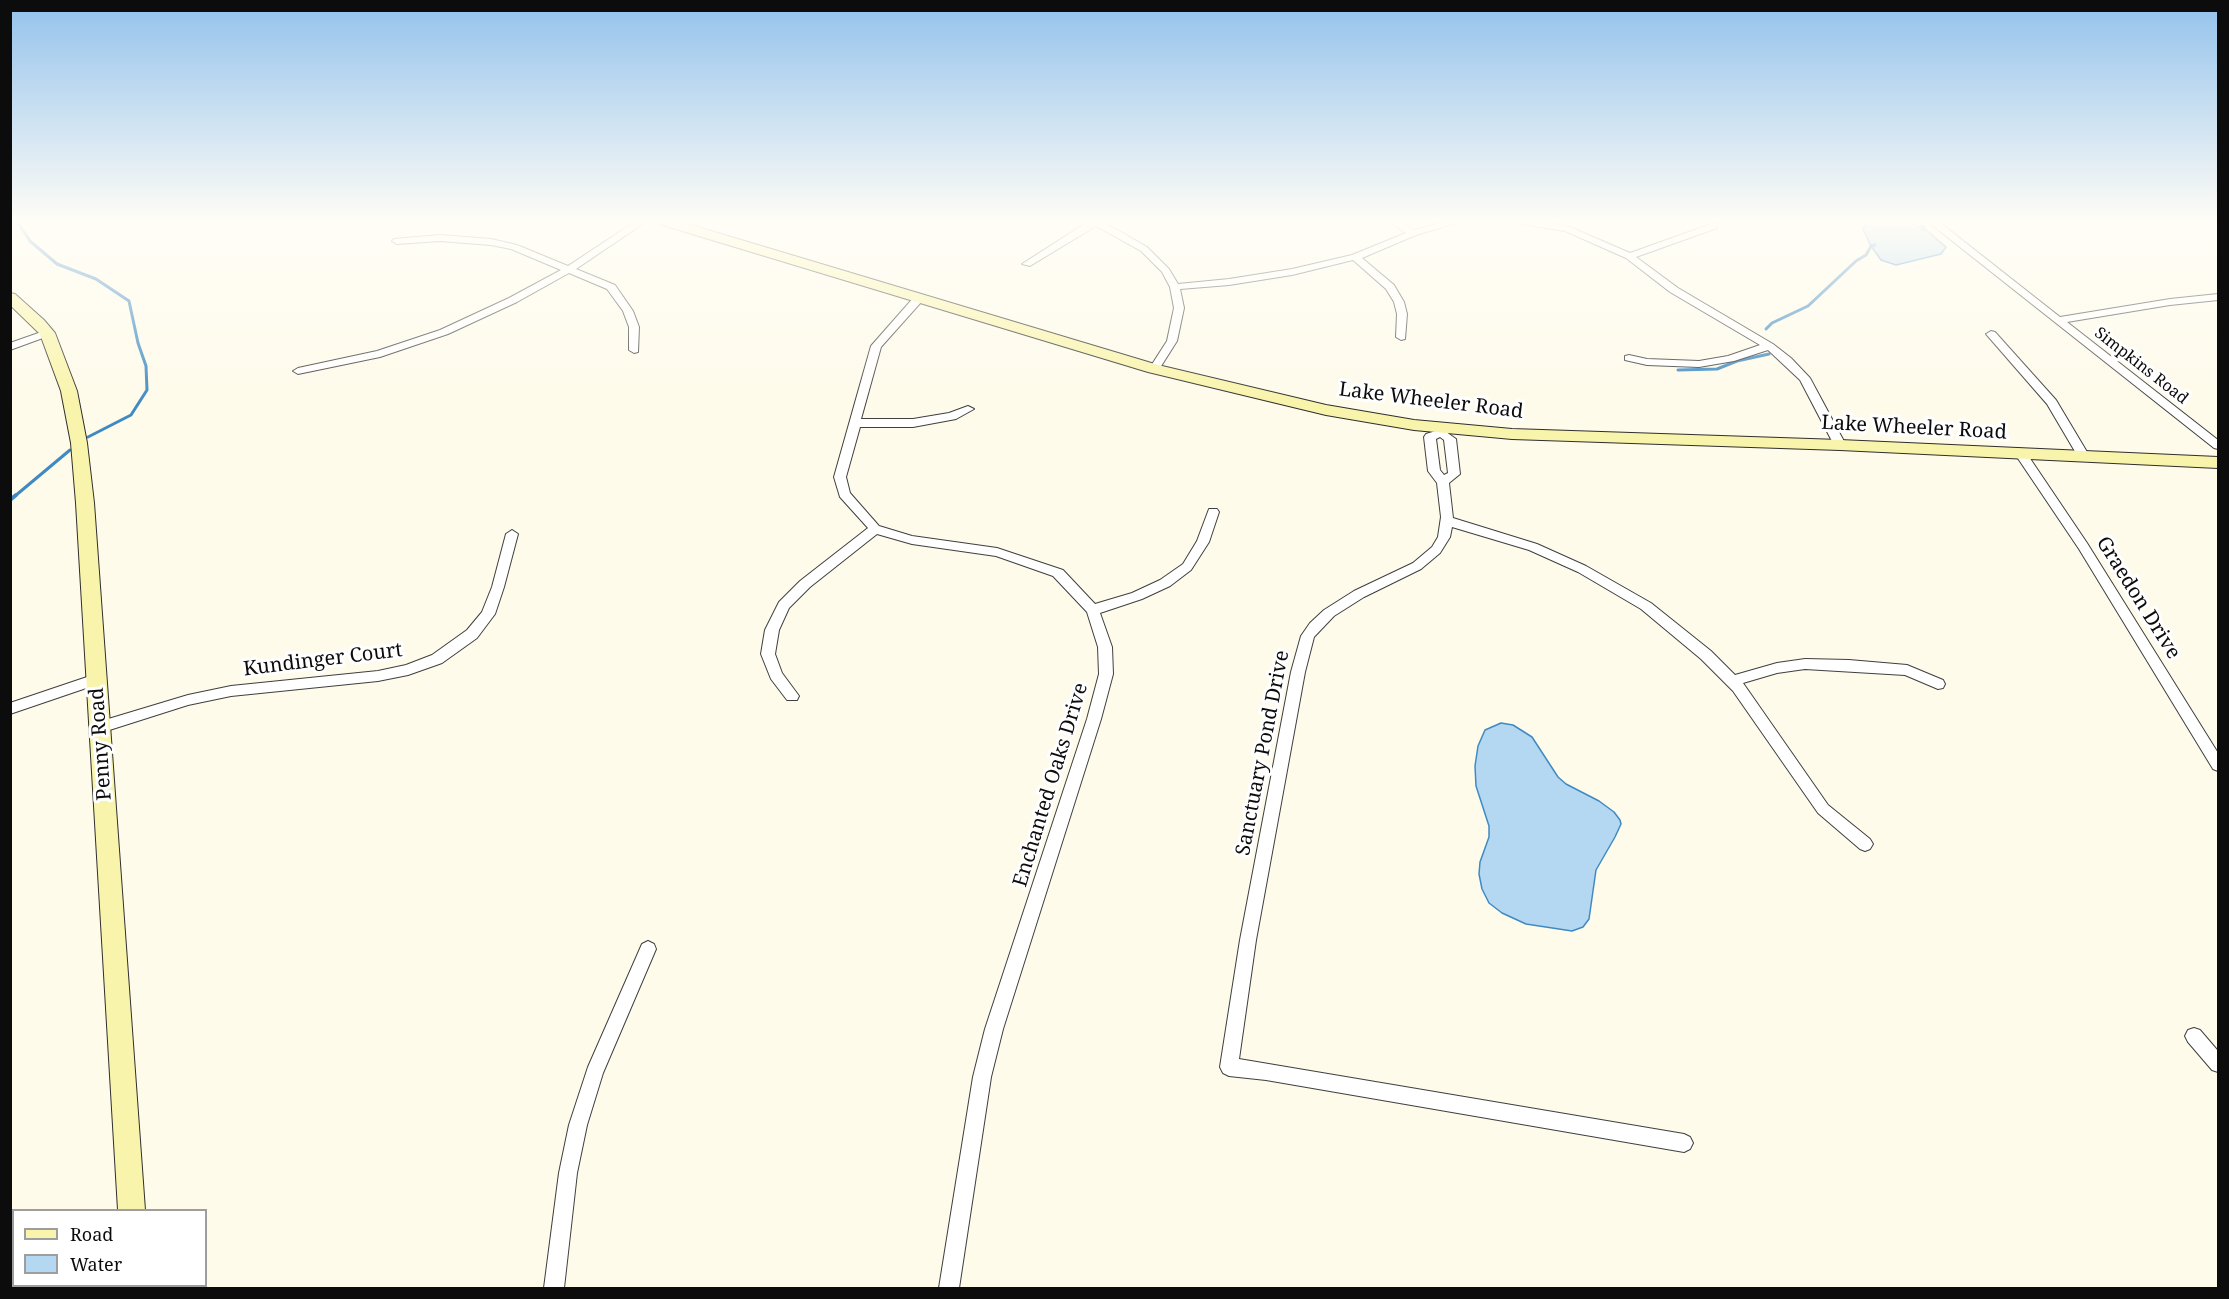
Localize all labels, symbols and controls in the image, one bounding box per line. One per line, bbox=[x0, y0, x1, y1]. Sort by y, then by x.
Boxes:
street label: Simpkins Road bbox=[2090, 323, 2192, 409]
street label: Lake Wheeler Road bbox=[1337, 378, 1525, 424]
street label: Lake Wheeler Road bbox=[1821, 411, 2007, 445]
street label: Graedon Drive bbox=[2091, 532, 2185, 664]
street label: Kundinger Court bbox=[242, 638, 404, 682]
street label: Sanctuary Pond Drive bbox=[1231, 648, 1295, 858]
street label: Enchanted Oaks Drive bbox=[1009, 680, 1093, 890]
street label: Penny Road bbox=[85, 687, 117, 801]
legend bbox=[12, 1209, 207, 1287]
text: Road bbox=[70, 1222, 113, 1246]
text: Water bbox=[70, 1252, 122, 1276]

